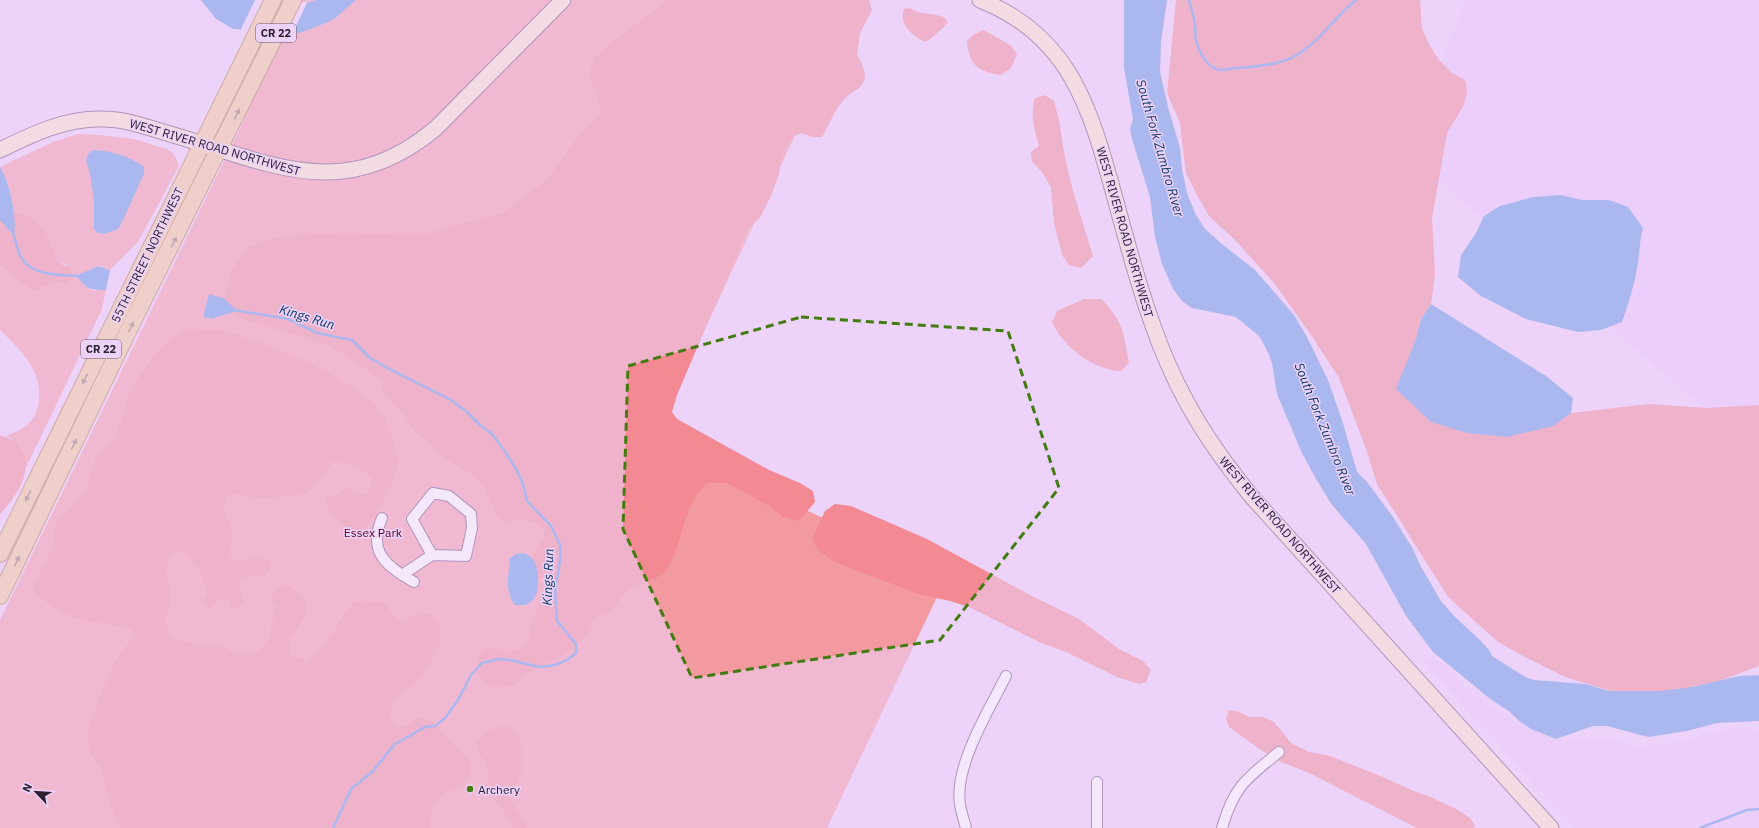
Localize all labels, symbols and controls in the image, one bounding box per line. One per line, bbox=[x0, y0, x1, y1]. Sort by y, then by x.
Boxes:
road number: CR 22 bbox=[256, 24, 296, 42]
water label: South Fork Zumbro River bbox=[1132, 77, 1188, 220]
one-way arrow bbox=[234, 109, 240, 120]
street label: WEST RIVER ROAD NORTHWEST bbox=[128, 115, 302, 179]
street label: WEST RIVER ROAD NORTHWEST bbox=[1093, 145, 1157, 319]
street label: 55TH STREET NORTHWEST bbox=[108, 185, 186, 325]
one-way arrow bbox=[170, 236, 177, 248]
water label: Kings Run bbox=[277, 301, 337, 333]
one-way arrow bbox=[128, 321, 134, 333]
road number: CR 22 bbox=[81, 340, 121, 358]
water label: South Fork Zumbro River bbox=[1291, 360, 1360, 499]
one-way arrow bbox=[82, 374, 88, 385]
one-way arrow bbox=[71, 438, 77, 449]
street label: WEST RIVER ROAD NORTHWEST bbox=[1216, 453, 1344, 597]
one-way arrow bbox=[25, 490, 31, 502]
park label: Essex Park bbox=[344, 525, 403, 540]
water label: Kings Run bbox=[539, 548, 557, 606]
one-way arrow bbox=[14, 555, 20, 566]
north arrow bbox=[16, 772, 56, 812]
text: N bbox=[19, 781, 35, 794]
place label: Archery bbox=[478, 782, 520, 797]
marker: Archery bbox=[465, 784, 475, 794]

